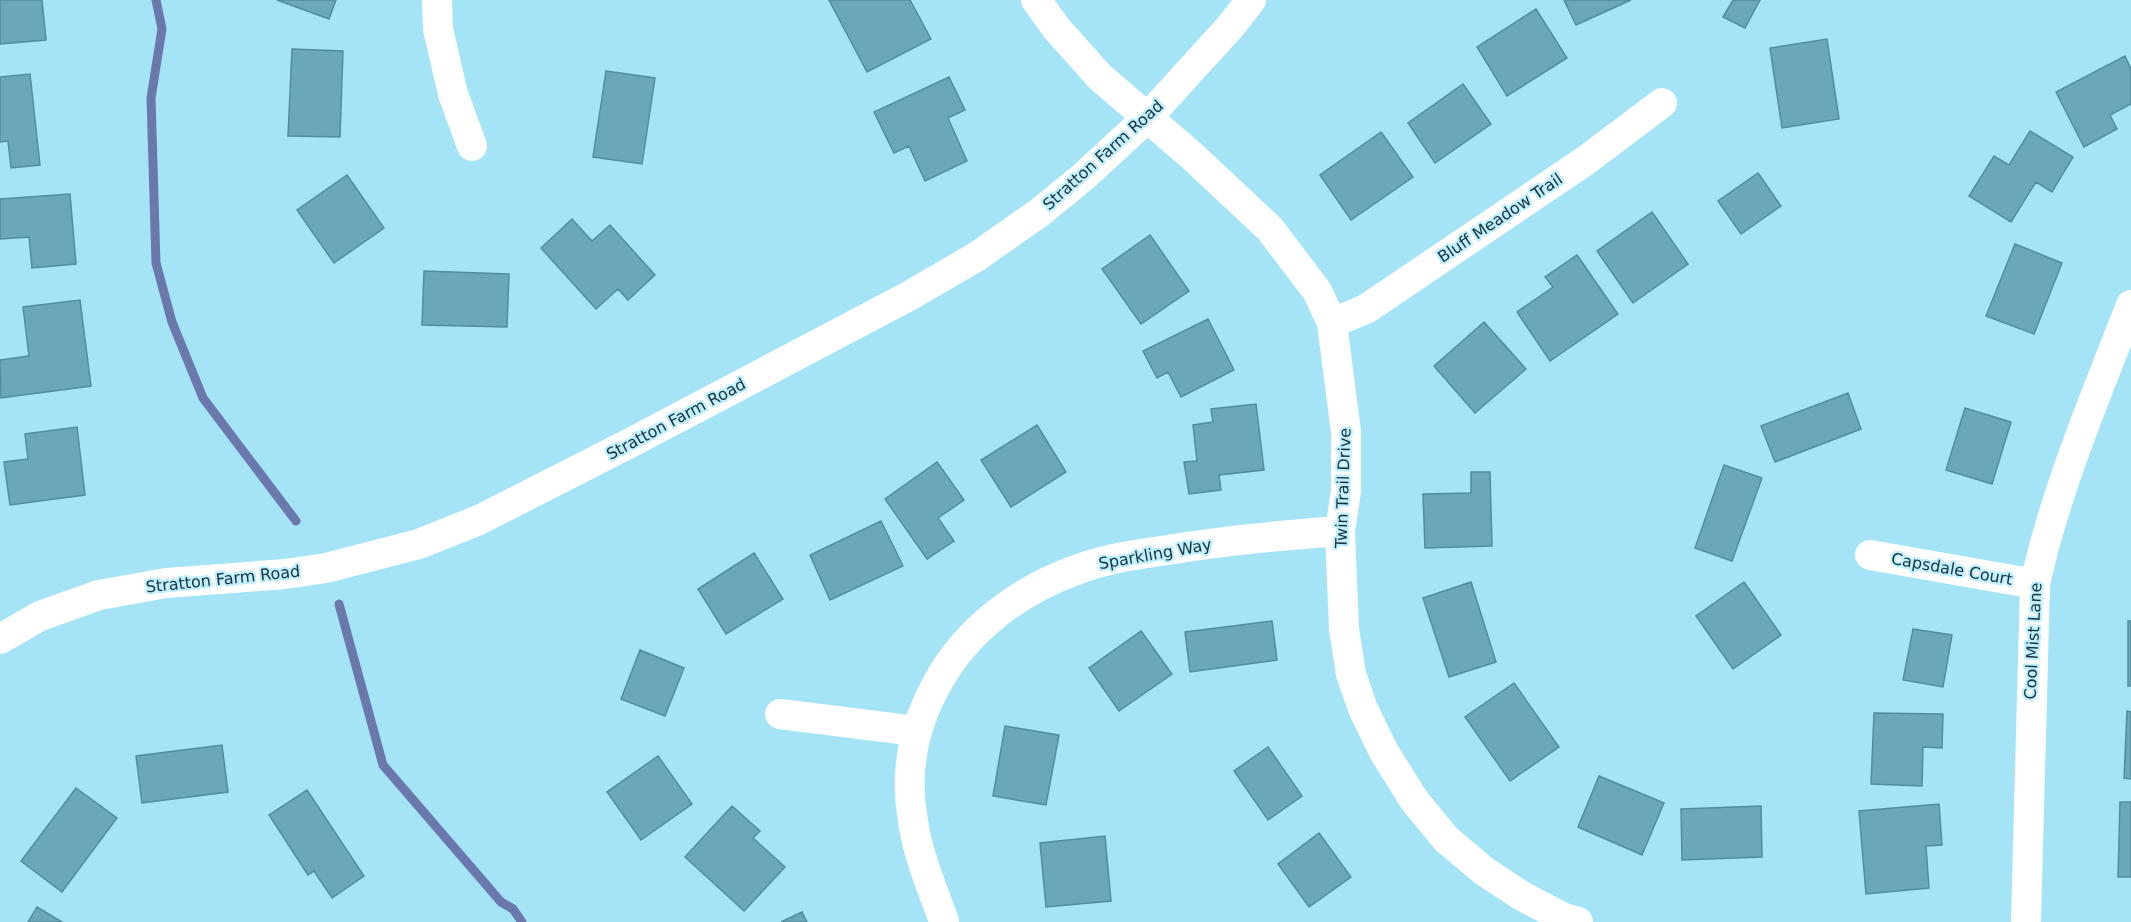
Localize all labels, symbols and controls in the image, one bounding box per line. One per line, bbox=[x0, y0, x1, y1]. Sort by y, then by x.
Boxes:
street label: Stratton Farm Road bbox=[1039, 96, 1167, 214]
street label: Bluff Meadow Trail bbox=[1434, 169, 1566, 267]
street label: Stratton Farm Road bbox=[603, 374, 749, 464]
street label: Twin Trail Drive bbox=[1331, 428, 1355, 549]
street label: Sparkling Way bbox=[1097, 535, 1213, 573]
street label: Capsdale Court bbox=[1890, 549, 2014, 589]
street label: Stratton Farm Road bbox=[145, 561, 301, 597]
street label: Cool Mist Lane bbox=[2020, 582, 2046, 700]

